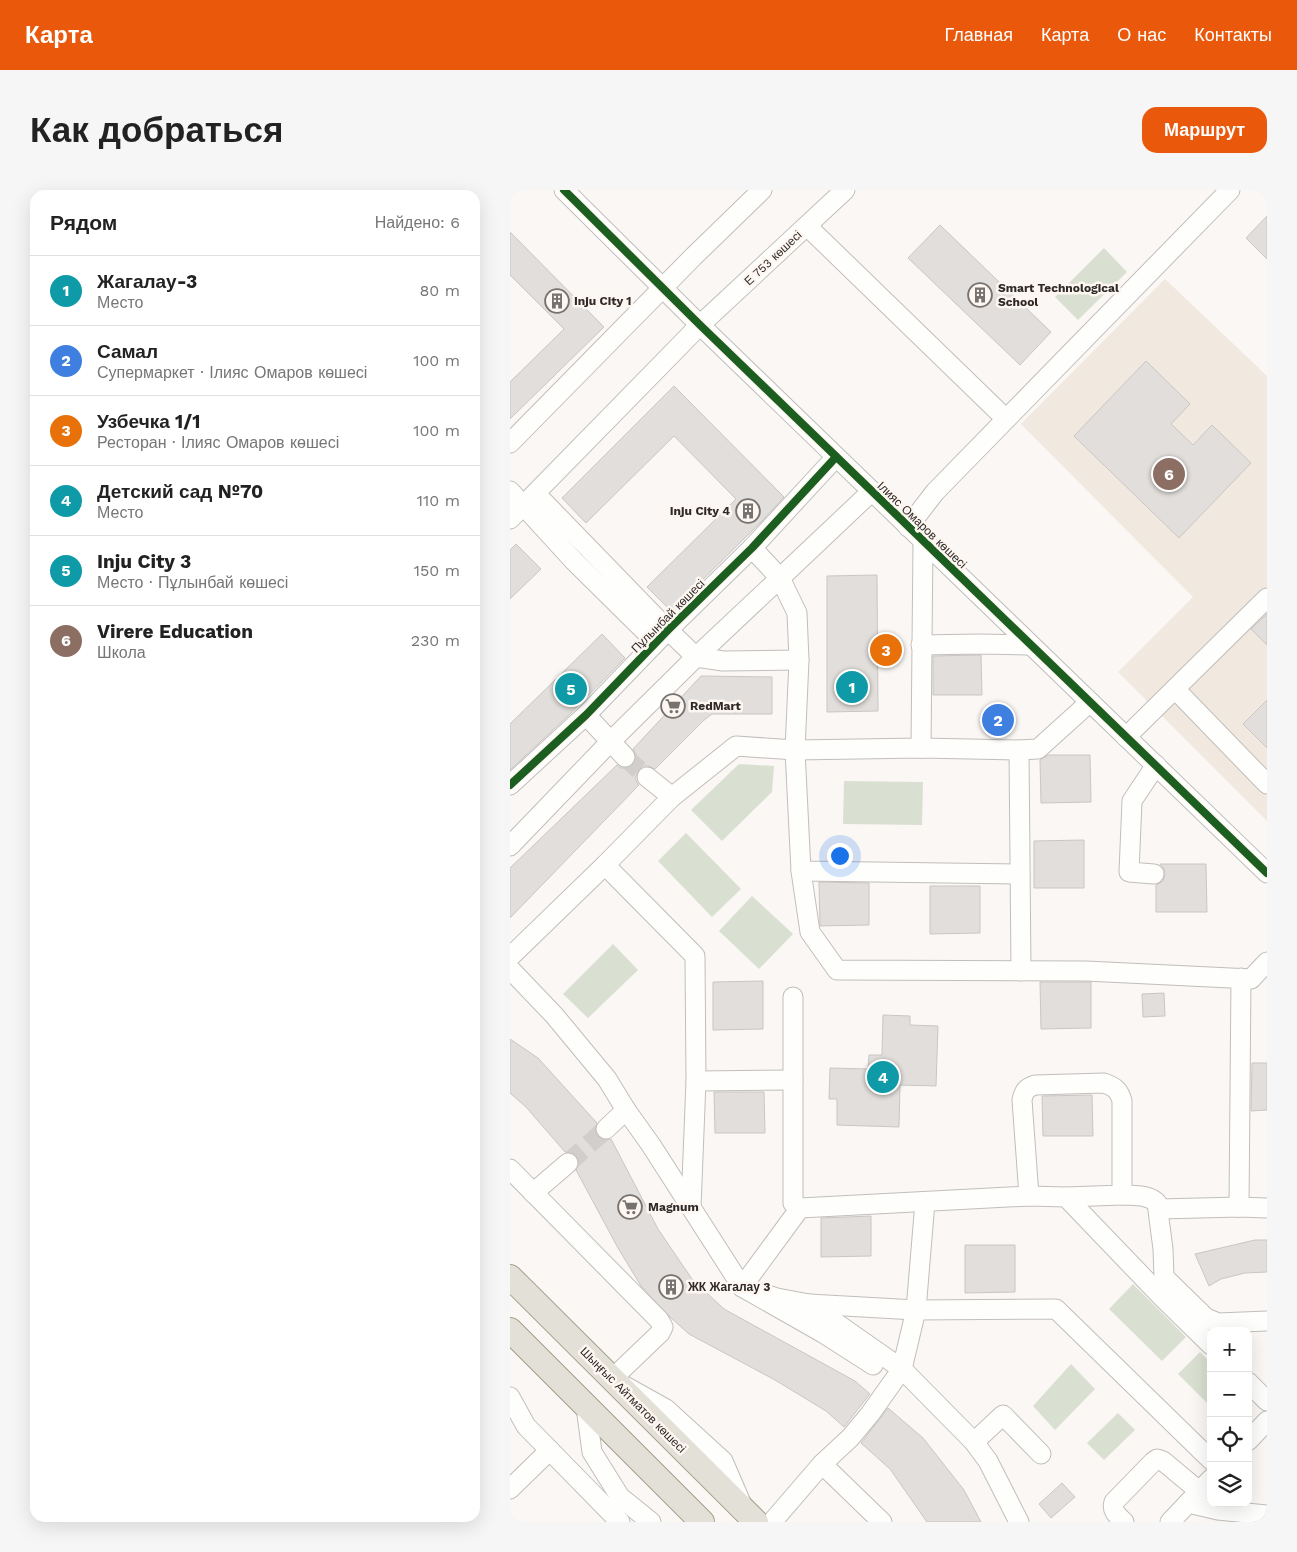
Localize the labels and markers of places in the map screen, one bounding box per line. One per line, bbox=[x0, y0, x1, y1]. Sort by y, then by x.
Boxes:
place label: Smart Technological School bbox=[998, 281, 1119, 309]
building icon: Smart Technological School bbox=[967, 282, 993, 308]
building icon: Inju City 1 bbox=[544, 288, 570, 314]
place label: Inju City 1 bbox=[574, 294, 632, 308]
pin: 6 bbox=[1153, 455, 1185, 493]
building icon: Inju City 4 bbox=[735, 498, 761, 524]
place label: Inju City 4 bbox=[670, 504, 730, 518]
pin: 3 bbox=[870, 631, 902, 669]
pin: 1 bbox=[836, 668, 868, 706]
pin: 5 bbox=[555, 670, 587, 708]
supermarket icon: RedMart bbox=[660, 693, 686, 719]
place label: RedMart bbox=[690, 699, 741, 713]
pin: 2 bbox=[982, 701, 1014, 739]
pin: 4 bbox=[867, 1058, 899, 1096]
supermarket icon: Magnum bbox=[617, 1194, 643, 1220]
place label: Magnum bbox=[648, 1200, 699, 1214]
building icon: ЖК Жагалау 3 bbox=[658, 1274, 684, 1300]
place label: ЖК Жагалау 3 bbox=[687, 1280, 770, 1294]

